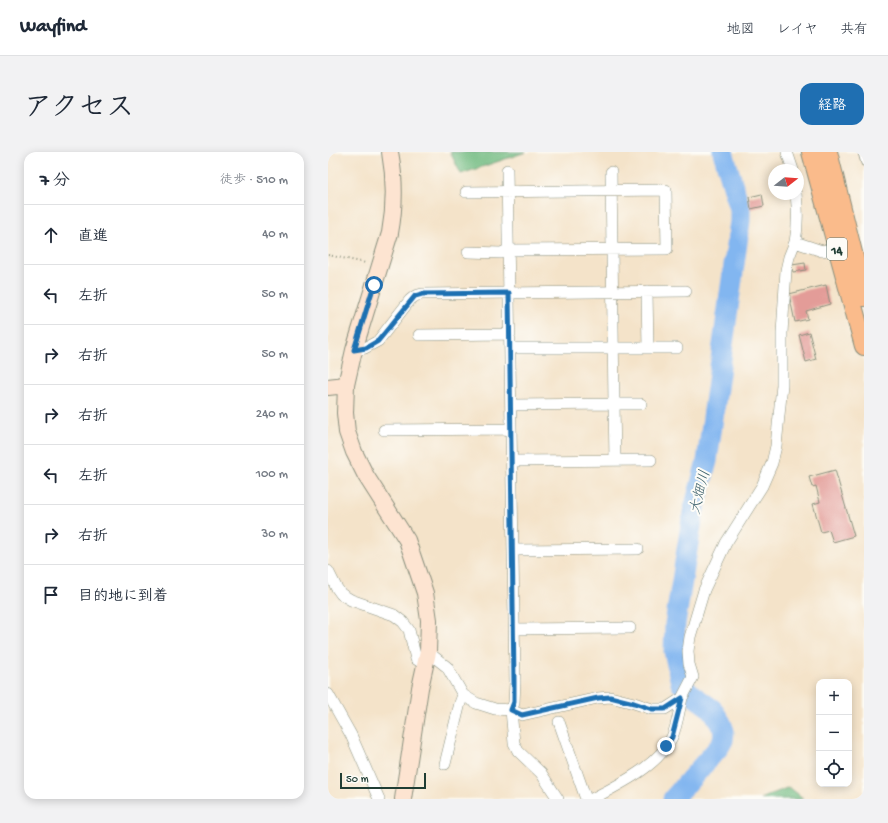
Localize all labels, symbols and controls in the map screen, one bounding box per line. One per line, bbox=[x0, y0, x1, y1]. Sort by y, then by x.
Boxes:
text: Wayfind bbox=[20, 16, 86, 39]
text: 地図 bbox=[727, 22, 755, 39]
text: レイヤ bbox=[777, 22, 818, 39]
text: 共有 bbox=[840, 22, 868, 39]
button: 経路 bbox=[800, 83, 864, 125]
text: アクセス bbox=[24, 93, 134, 126]
north arrow bbox=[768, 164, 804, 200]
text: 7 分 bbox=[40, 172, 70, 192]
text: 徒歩 · 510 m bbox=[220, 173, 288, 188]
icon: ahead bbox=[40, 224, 62, 246]
text: 40 m bbox=[262, 227, 288, 242]
text: 直進 bbox=[78, 228, 108, 246]
road number: 14 bbox=[827, 238, 847, 260]
route start bbox=[365, 276, 383, 294]
icon: left bbox=[40, 284, 62, 306]
text: 50 m bbox=[261, 287, 288, 302]
text: 左折 bbox=[78, 288, 108, 306]
icon: right bbox=[40, 344, 62, 366]
text: 50 m bbox=[261, 347, 288, 362]
text: 右折 bbox=[78, 348, 108, 366]
icon: right bbox=[40, 404, 62, 426]
text: 240 m bbox=[256, 407, 288, 422]
text: 右折 bbox=[78, 408, 108, 426]
icon: left bbox=[40, 464, 62, 486]
text: 100 m bbox=[256, 467, 288, 482]
text: 左折 bbox=[78, 468, 108, 486]
water label: 大畑川 bbox=[687, 468, 715, 517]
icon: right bbox=[40, 524, 62, 546]
text: 30 m bbox=[262, 527, 288, 542]
text: 右折 bbox=[78, 528, 108, 546]
icon: arrive bbox=[40, 584, 62, 606]
text: 目的地に到着 bbox=[78, 588, 168, 606]
map controls bbox=[816, 679, 852, 787]
button: + bbox=[816, 679, 852, 715]
button: − bbox=[816, 715, 852, 751]
route end bbox=[657, 737, 675, 755]
button: locate bbox=[816, 751, 852, 787]
scale bar bbox=[340, 771, 426, 790]
text: 50 m bbox=[346, 774, 368, 786]

